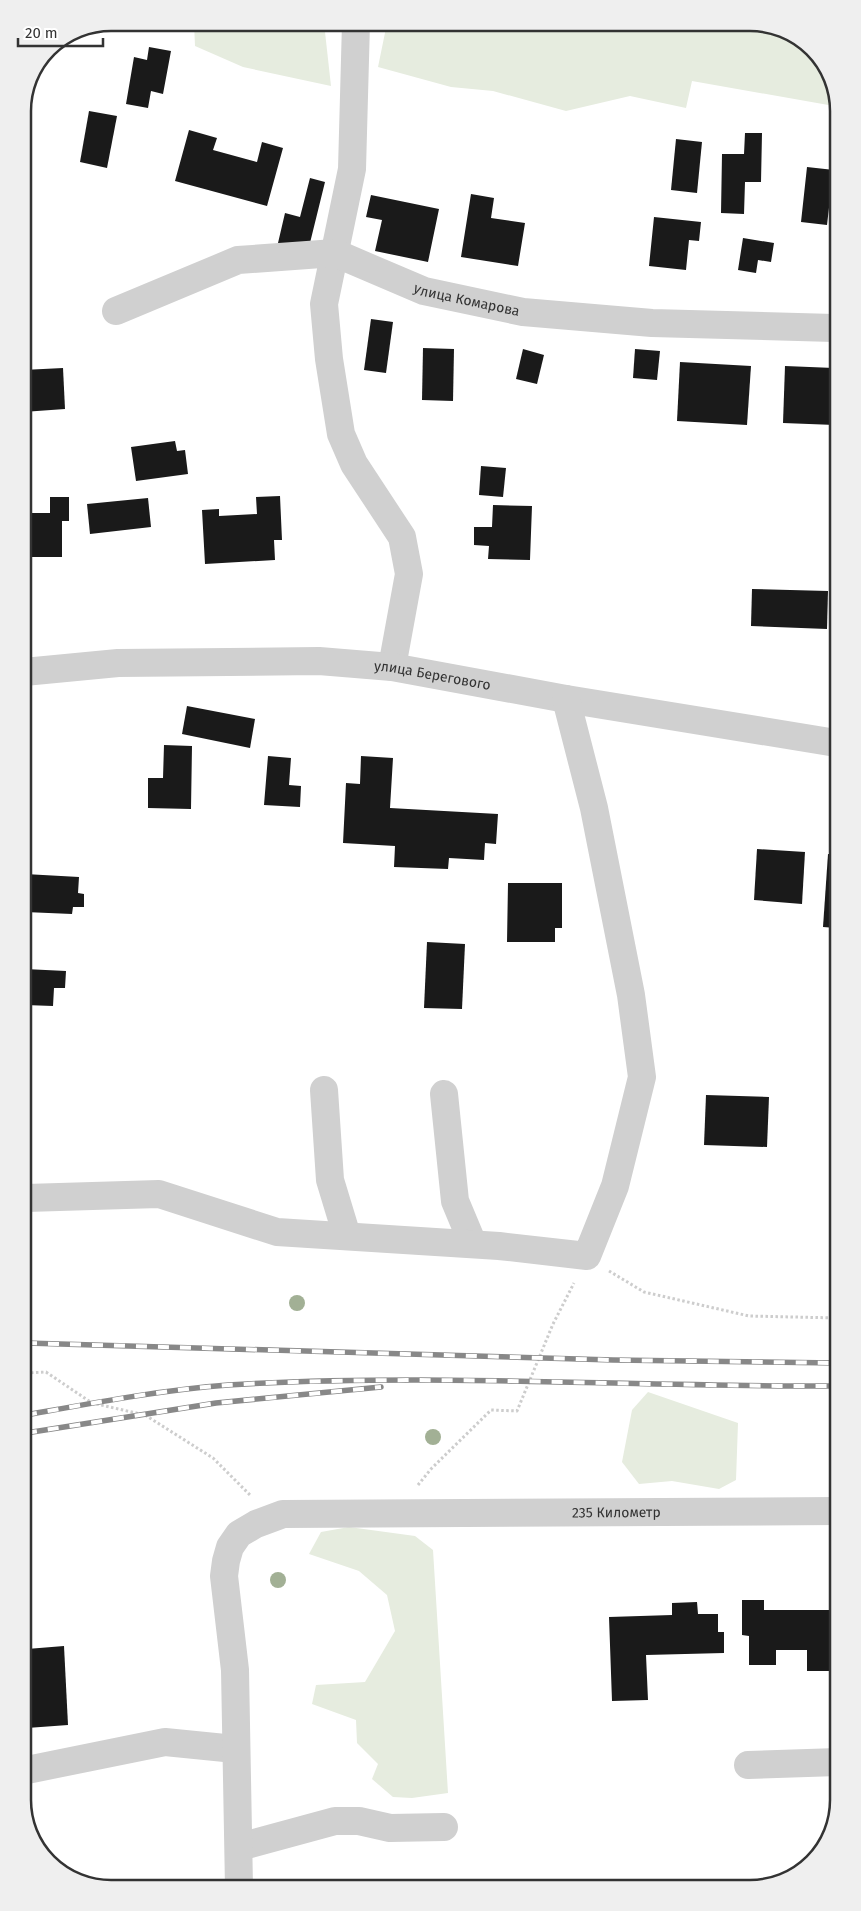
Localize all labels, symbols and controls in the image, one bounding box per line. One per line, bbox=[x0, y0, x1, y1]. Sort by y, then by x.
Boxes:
scale bar bbox=[18, 15, 102, 47]
text: 20 m bbox=[25, 24, 58, 42]
street label: улица Комарова bbox=[411, 280, 521, 320]
street label: улица Берегового bbox=[374, 658, 492, 694]
street label: 235 Километр bbox=[572, 1504, 661, 1521]

